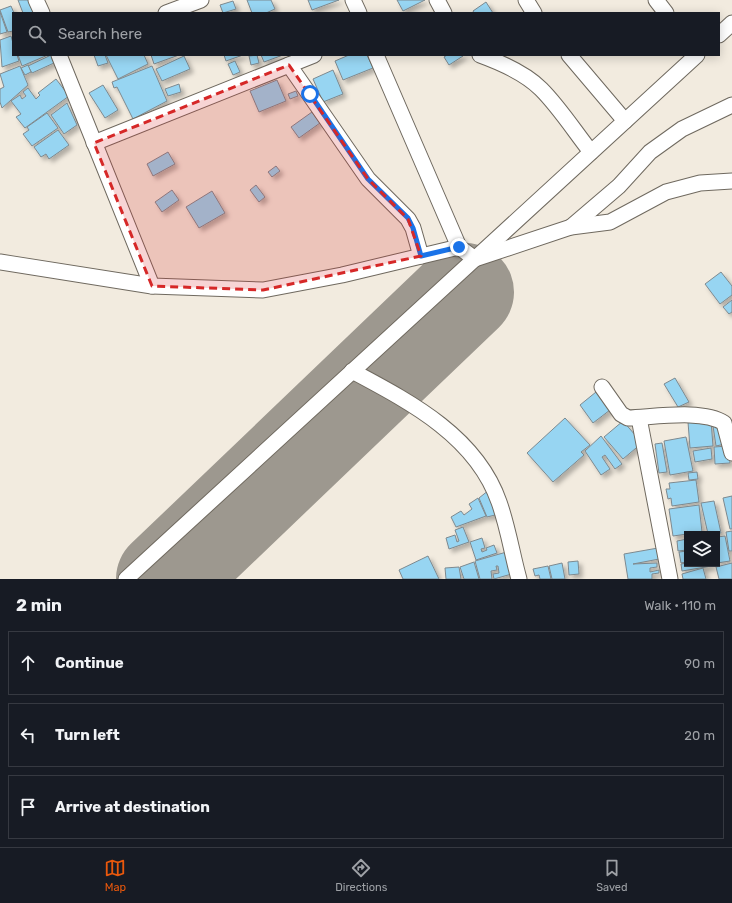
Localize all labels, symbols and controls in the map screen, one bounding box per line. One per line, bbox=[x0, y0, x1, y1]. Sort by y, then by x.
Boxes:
search box bbox=[12, 12, 720, 56]
icon: search bbox=[26, 23, 48, 45]
text: Search here bbox=[58, 25, 142, 43]
route start bbox=[301, 85, 319, 103]
route end bbox=[450, 238, 468, 256]
map controls bbox=[684, 531, 720, 567]
button: layers bbox=[684, 531, 720, 567]
text: 2 min bbox=[16, 595, 62, 615]
text: Walk · 110 m bbox=[644, 598, 716, 613]
icon: ahead bbox=[17, 652, 39, 674]
text: Continue bbox=[55, 654, 124, 672]
text: 90 m bbox=[684, 656, 715, 671]
icon: left bbox=[17, 724, 39, 746]
text: Turn left bbox=[55, 726, 120, 744]
text: 20 m bbox=[684, 728, 715, 743]
icon: arrive bbox=[17, 796, 39, 818]
text: Arrive at destination bbox=[55, 798, 210, 816]
tab: Map bbox=[104, 857, 126, 894]
tab: Directions bbox=[335, 857, 387, 894]
tab: Saved bbox=[596, 857, 628, 894]

